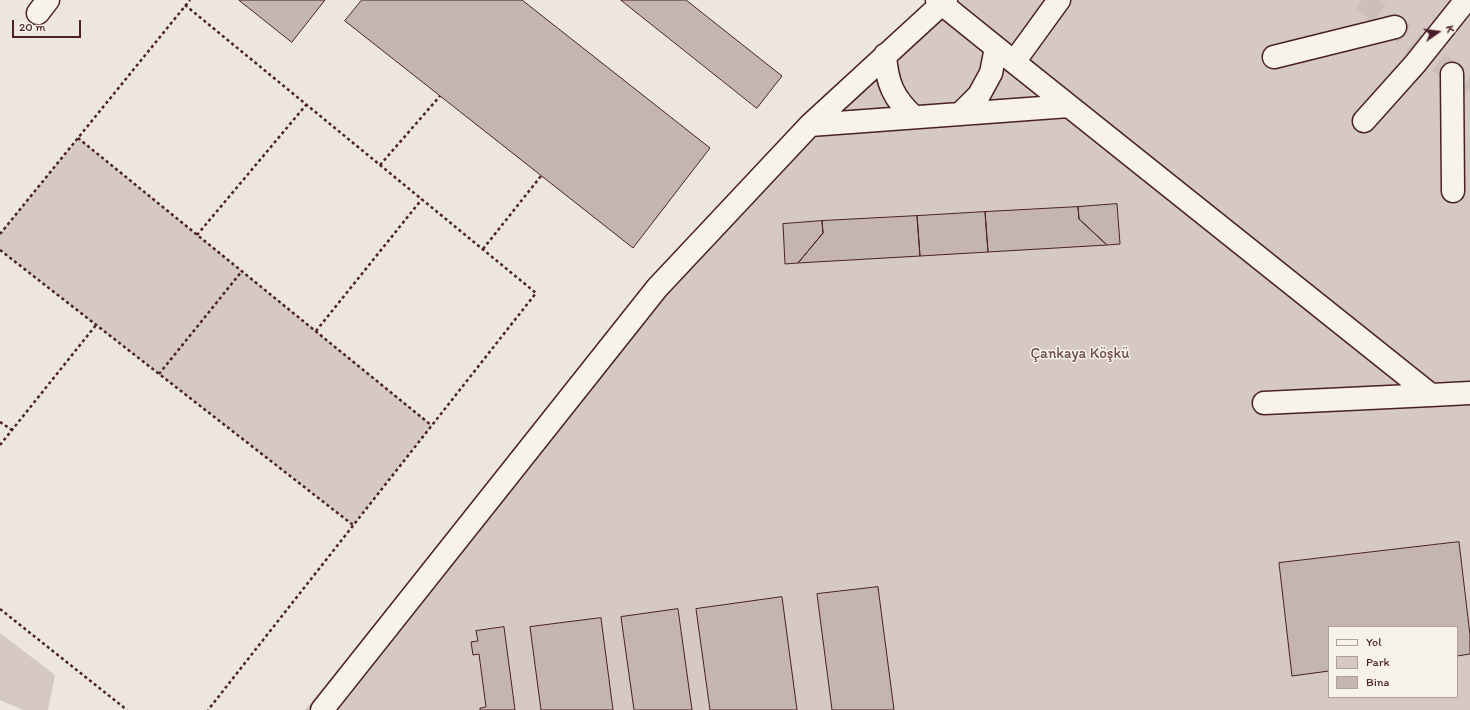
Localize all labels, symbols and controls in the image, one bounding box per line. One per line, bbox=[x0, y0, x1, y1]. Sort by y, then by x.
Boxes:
scale bar bbox=[14, 12, 83, 38]
north arrow bbox=[1418, 12, 1458, 52]
text: 20 m bbox=[19, 20, 46, 34]
text: K bbox=[1443, 24, 1457, 34]
park label: Çankaya Köşkü bbox=[1030, 345, 1130, 363]
legend bbox=[1328, 626, 1458, 698]
text: Yol bbox=[1366, 635, 1382, 649]
text: Park bbox=[1366, 655, 1390, 669]
text: Bina bbox=[1366, 675, 1390, 689]

